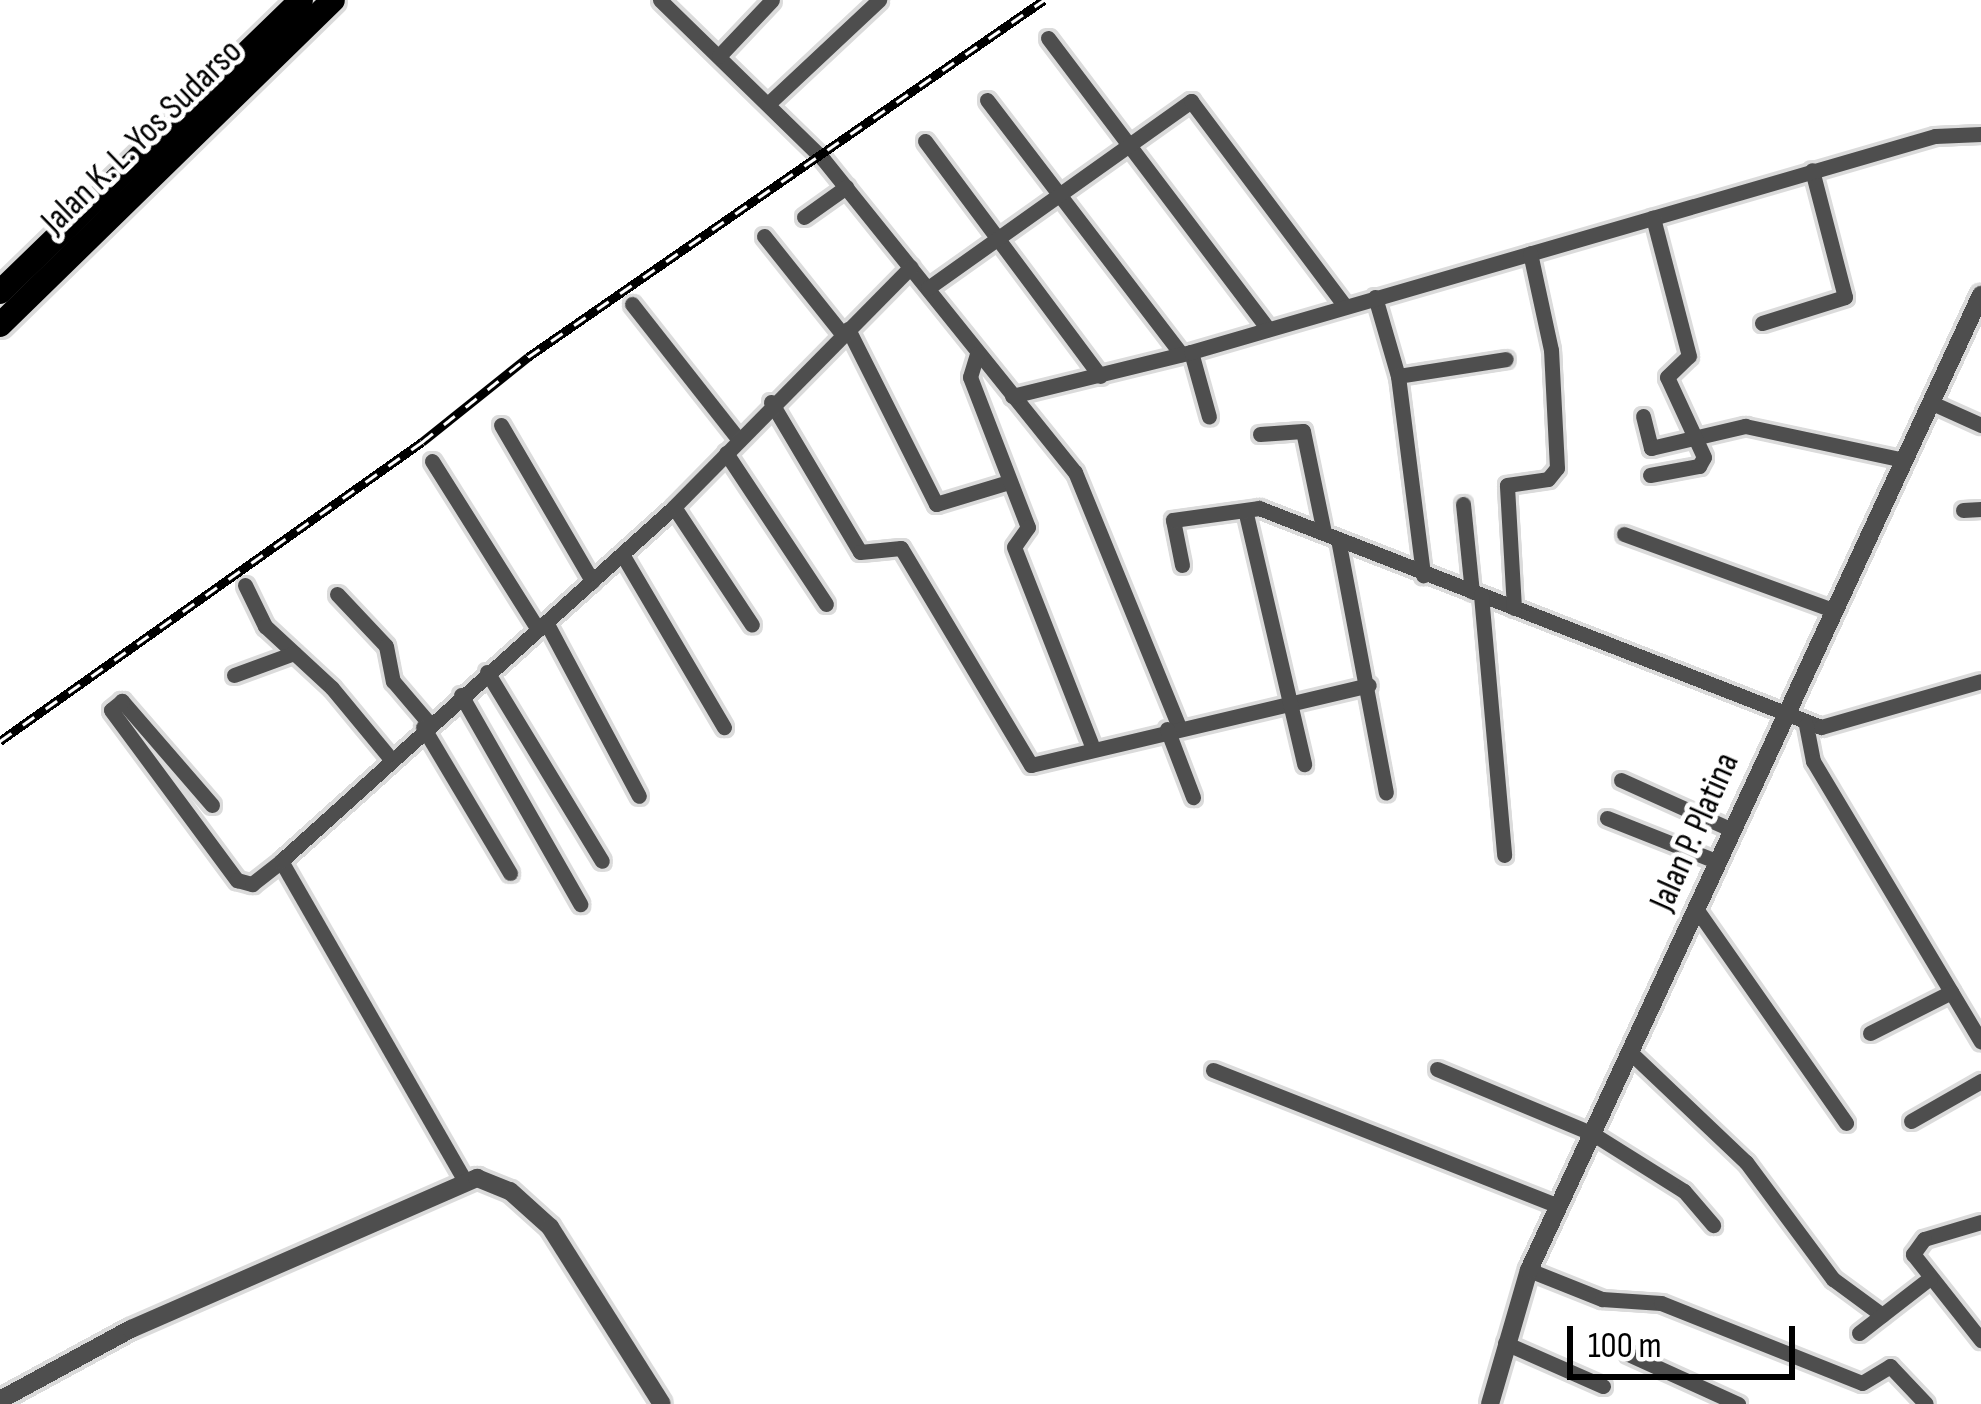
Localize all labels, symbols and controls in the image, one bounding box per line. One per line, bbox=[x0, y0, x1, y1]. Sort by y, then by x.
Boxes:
street label: Jalan K. L. Yos Sudarso bbox=[33, 31, 251, 243]
street label: Jalan P. Platina bbox=[1641, 746, 1749, 918]
scale bar bbox=[1573, 1302, 1801, 1376]
text: 100 m bbox=[1588, 1325, 1662, 1368]

